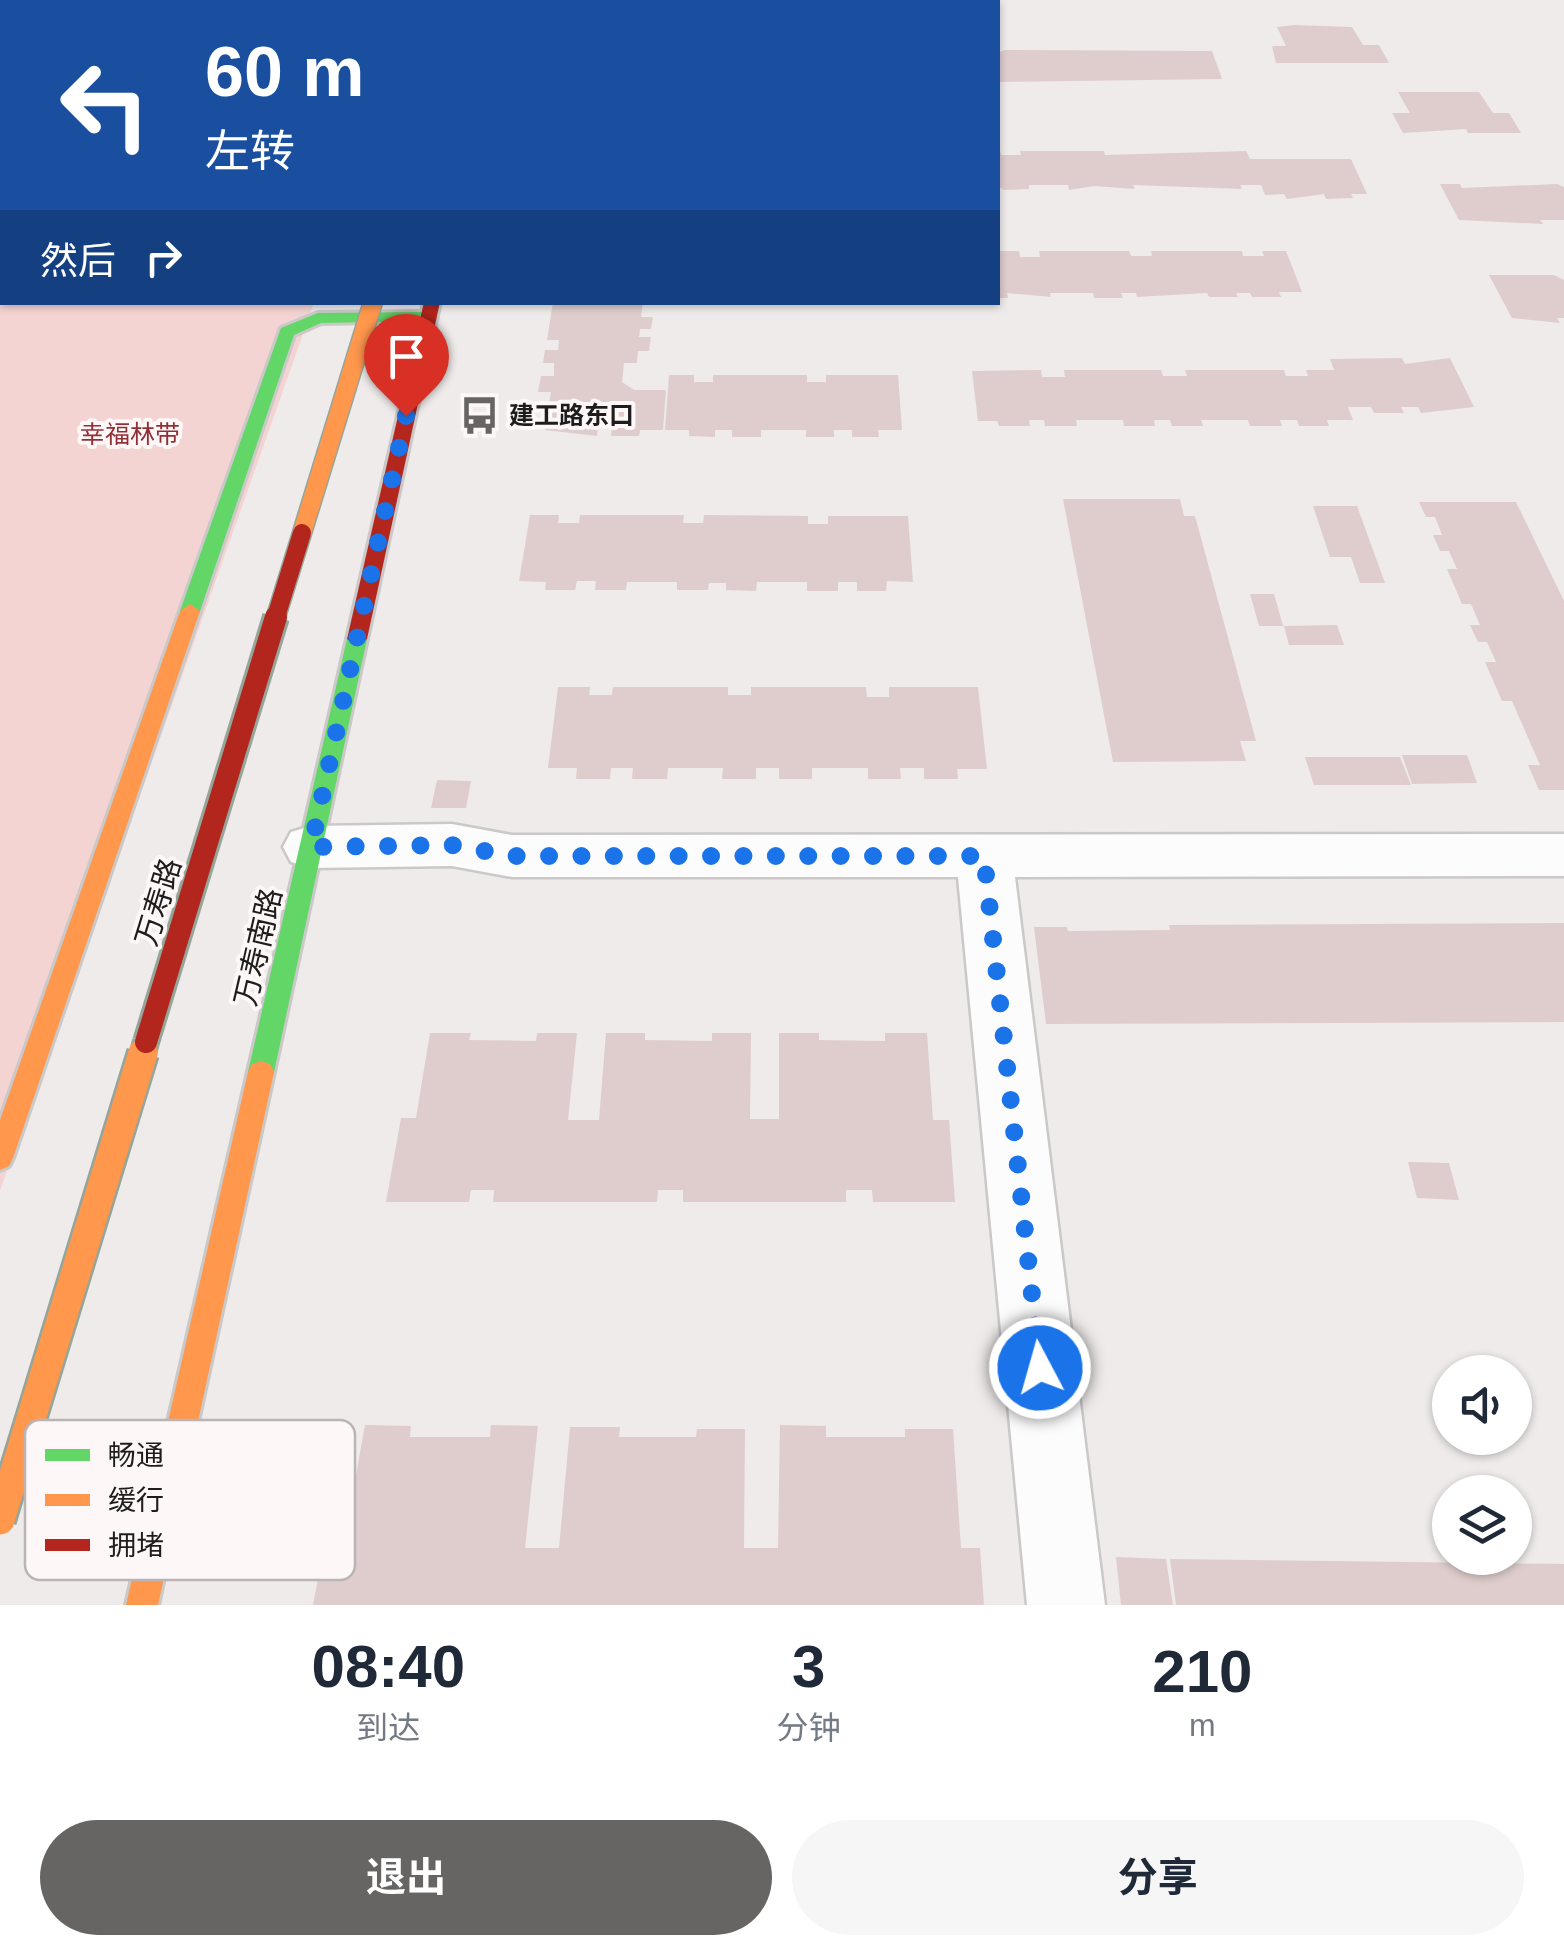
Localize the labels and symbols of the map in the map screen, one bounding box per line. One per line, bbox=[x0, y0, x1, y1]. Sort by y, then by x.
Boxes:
pin bbox=[364, 314, 449, 417]
bus stop icon: 建工路东口 bbox=[458, 394, 500, 436]
place label: 建工路东口 bbox=[509, 401, 634, 429]
park label: 幸福林带 bbox=[80, 420, 180, 448]
street label: 万寿路 bbox=[129, 854, 187, 950]
street label: 万寿南路 bbox=[228, 885, 288, 1009]
position arrow bbox=[988, 1316, 1092, 1420]
legend bbox=[25, 1420, 355, 1580]
text: 畅通 bbox=[108, 1440, 164, 1471]
text: 缓行 bbox=[108, 1485, 164, 1516]
text: 拥堵 bbox=[108, 1530, 164, 1561]

